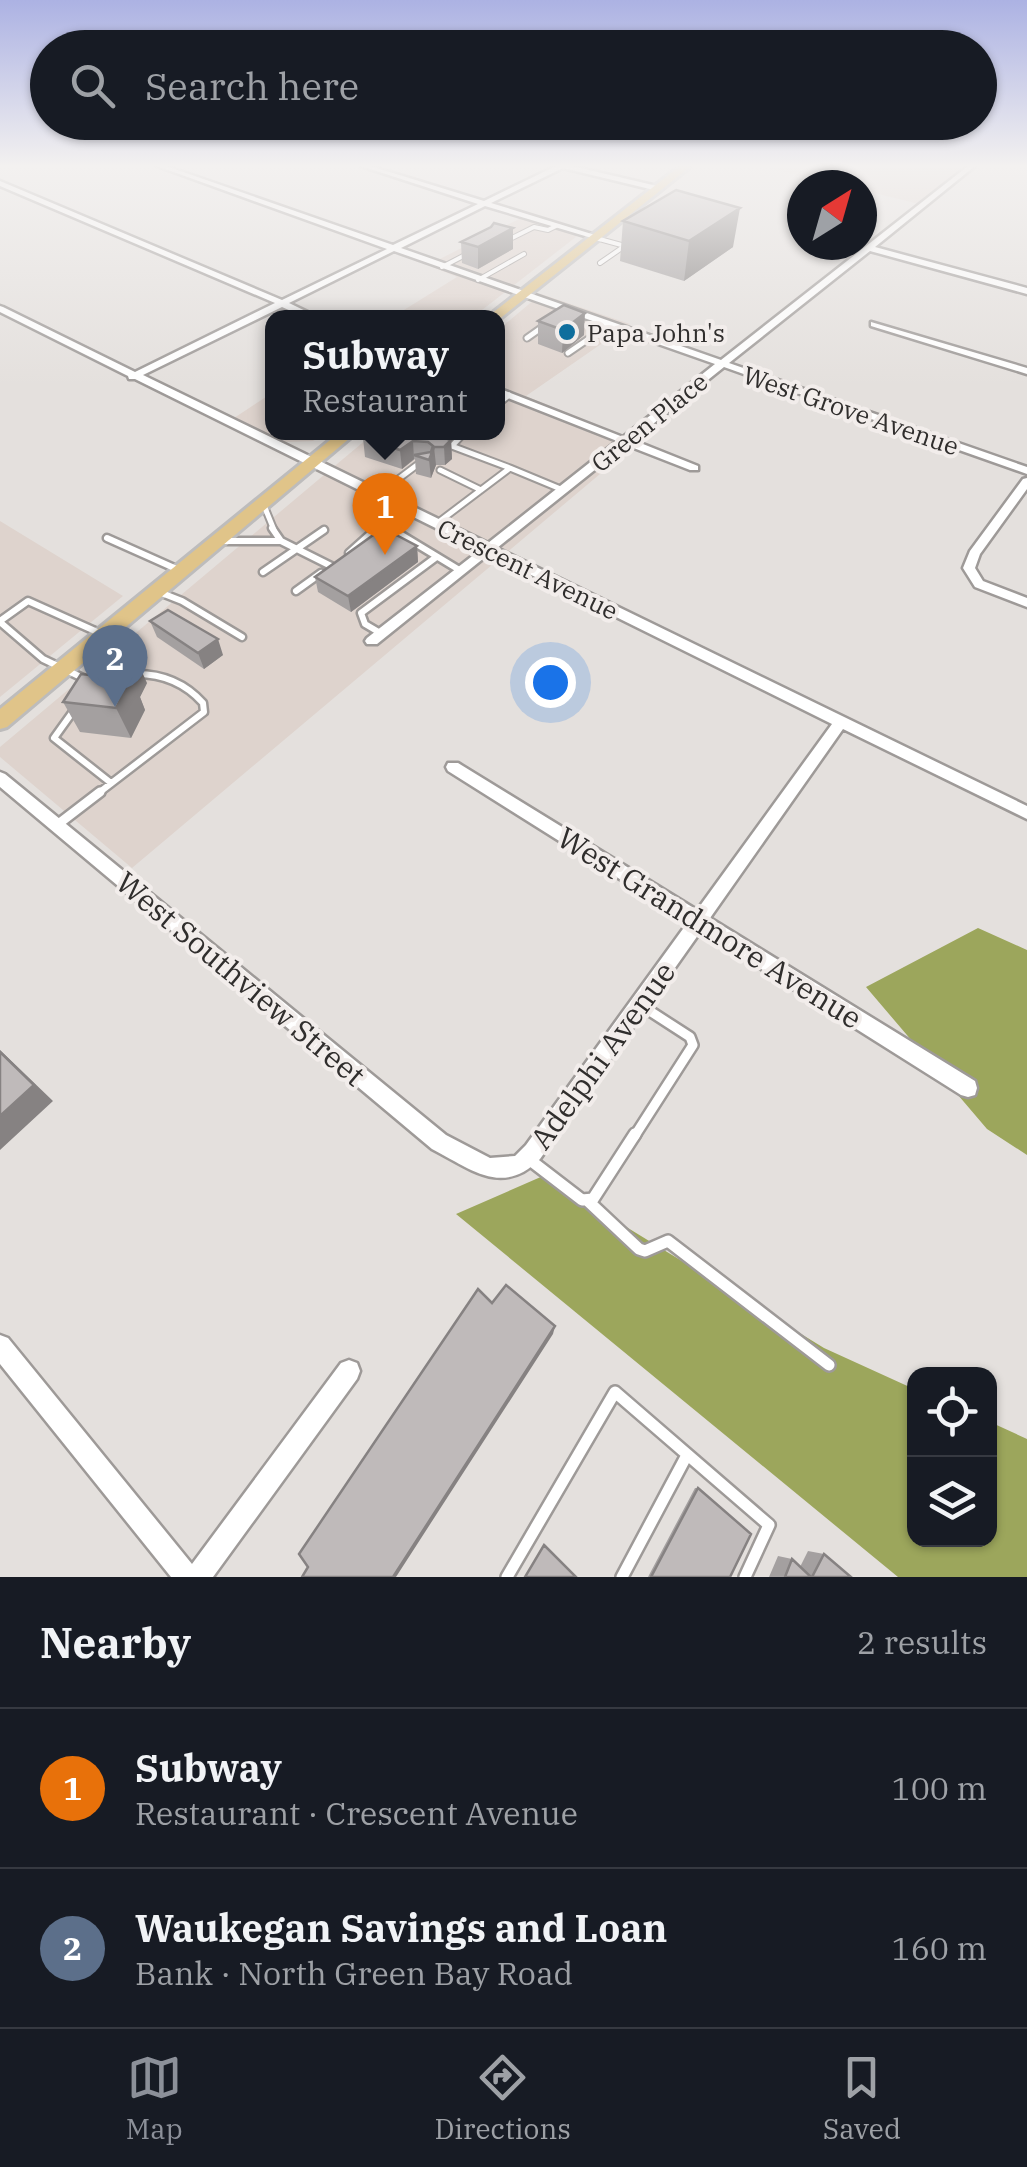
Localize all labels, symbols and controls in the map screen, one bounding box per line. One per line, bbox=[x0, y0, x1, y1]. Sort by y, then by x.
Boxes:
search box bbox=[30, 30, 997, 140]
icon: search bbox=[65, 58, 120, 113]
text: Search here bbox=[145, 61, 359, 110]
north arrow bbox=[787, 170, 877, 260]
popup bbox=[265, 310, 505, 440]
place label: Papa John's bbox=[587, 316, 725, 349]
marker: Papa John's bbox=[556, 321, 578, 343]
text: Subway bbox=[302, 330, 449, 379]
street label: West Grove Avenue bbox=[739, 358, 963, 462]
street label: Green Place bbox=[584, 365, 714, 479]
text: Restaurant bbox=[302, 379, 468, 421]
pin: 1 bbox=[352, 472, 418, 555]
street label: Crescent Avenue bbox=[432, 511, 624, 627]
pin: 2 bbox=[82, 624, 148, 707]
your location bbox=[525, 657, 576, 708]
street label: West Grandmore Avenue bbox=[551, 817, 869, 1037]
street label: West Southview Street bbox=[108, 862, 374, 1094]
street label: Adelphi Avenue bbox=[521, 953, 683, 1157]
map controls bbox=[907, 1367, 997, 1547]
button: locate bbox=[907, 1367, 997, 1457]
button: layers bbox=[907, 1457, 997, 1547]
text: Nearby bbox=[40, 1615, 191, 1670]
text: 2 results bbox=[857, 1621, 987, 1663]
text: Subway bbox=[135, 1743, 282, 1792]
text: 1 bbox=[63, 1767, 82, 1809]
text: 100 m bbox=[891, 1767, 987, 1809]
text: Restaurant · Crescent Avenue bbox=[135, 1792, 578, 1834]
text: Waukegan Savings and Loan bbox=[135, 1903, 668, 1952]
text: 2 bbox=[63, 1927, 82, 1969]
text: 160 m bbox=[891, 1927, 987, 1969]
text: Bank · North Green Bay Road bbox=[135, 1952, 573, 1994]
tab: Map bbox=[126, 2050, 183, 2147]
tab: Directions bbox=[434, 2050, 571, 2147]
tab: Saved bbox=[823, 2050, 901, 2147]

